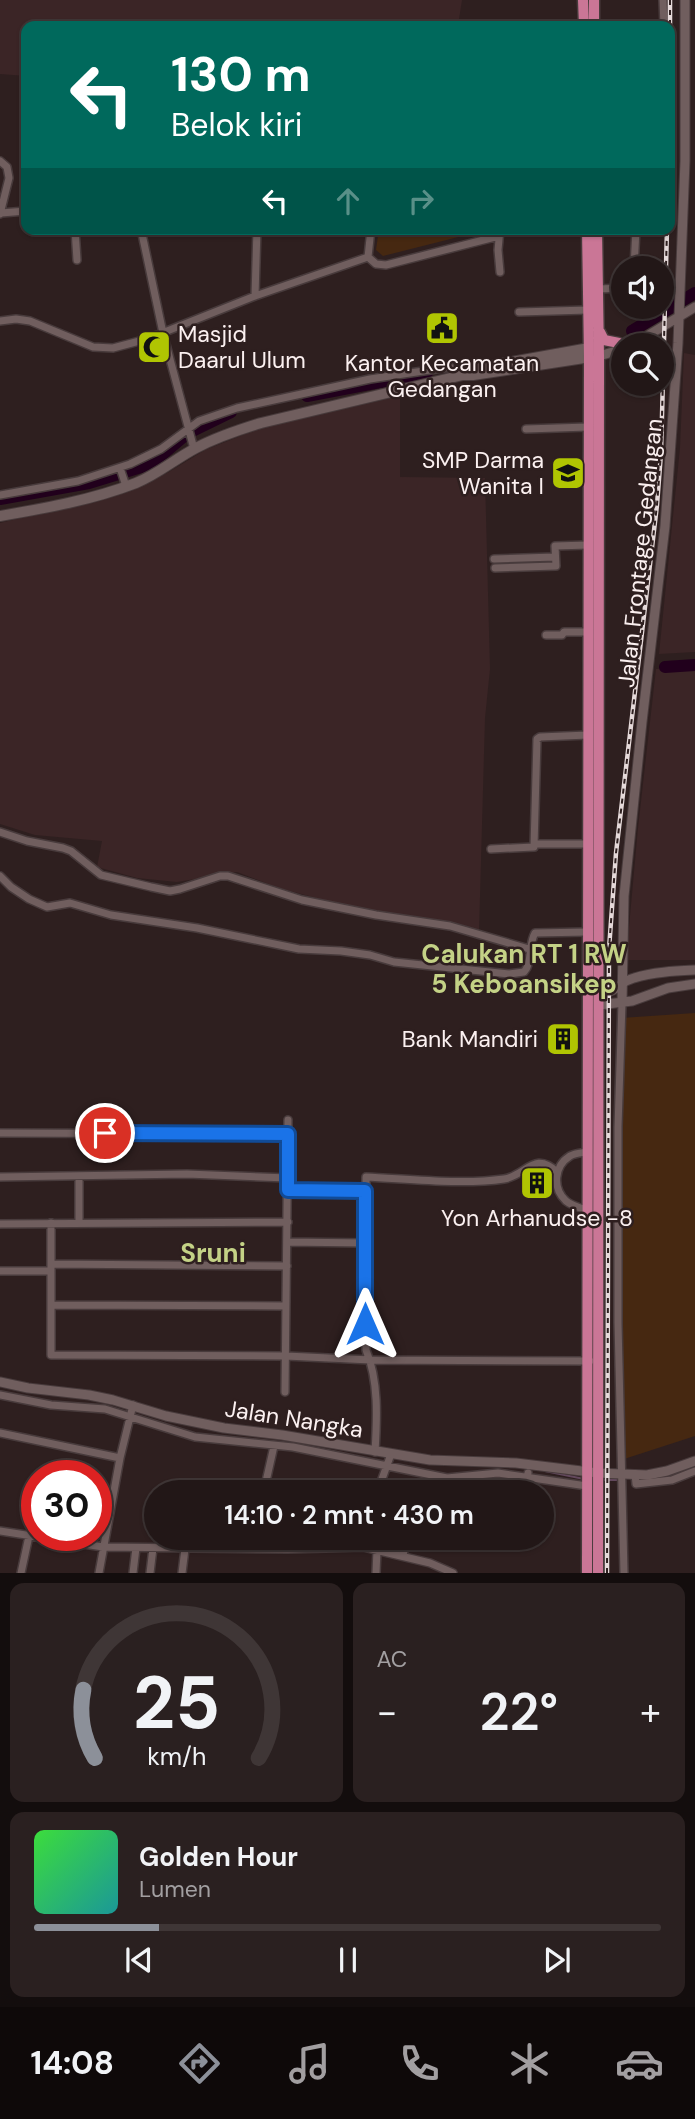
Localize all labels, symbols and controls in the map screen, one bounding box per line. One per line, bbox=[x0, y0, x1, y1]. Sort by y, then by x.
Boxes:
text: 130 m bbox=[171, 42, 311, 106]
icon: left bbox=[56, 49, 147, 140]
text: Belok kiri bbox=[171, 104, 303, 146]
icon: left bbox=[256, 182, 294, 220]
icon: ahead bbox=[329, 182, 367, 220]
icon: right bbox=[402, 182, 440, 220]
map controls bbox=[611, 256, 674, 396]
button: sound bbox=[611, 256, 674, 319]
public building icon: Kantor Kecamatan Gedangan bbox=[423, 309, 461, 347]
place label: Masjid Daarul Ulum bbox=[178, 319, 306, 375]
mosque icon: Masjid Daarul Ulum bbox=[135, 328, 173, 366]
button: search bbox=[611, 333, 674, 396]
place label: Kantor Kecamatan Gedangan bbox=[345, 348, 539, 404]
street label: Jalan Frontage Gedangan bbox=[611, 417, 669, 689]
place label: SMP Darma Wanita I bbox=[422, 445, 544, 501]
school or university icon: SMP Darma Wanita I bbox=[549, 454, 587, 492]
district label: Calukan RT 1 RW 5 Keboansikep bbox=[421, 937, 627, 1001]
building icon: Bank Mandiri bbox=[544, 1020, 582, 1058]
place label: Bank Mandiri bbox=[402, 1024, 538, 1054]
pin bbox=[75, 1103, 135, 1163]
icon: arrive bbox=[86, 1114, 124, 1152]
building icon: Yon Arhanudse -8 bbox=[518, 1164, 556, 1202]
place label: Yon Arhanudse -8 bbox=[441, 1203, 633, 1233]
district label: Sruni bbox=[180, 1236, 246, 1270]
position arrow bbox=[328, 1287, 402, 1361]
street label: Jalan Nangka bbox=[223, 1393, 365, 1445]
speed limit sign: 30 bbox=[21, 1460, 112, 1551]
text: 14:10 · 2 mnt · 430 m bbox=[224, 1498, 474, 1532]
text: AC bbox=[377, 1644, 407, 1674]
text: 25 bbox=[133, 1657, 220, 1752]
text: 22° bbox=[479, 1678, 558, 1746]
text: − bbox=[377, 1687, 397, 1737]
text: + bbox=[640, 1687, 661, 1737]
text: km/h bbox=[147, 1740, 206, 1773]
text: Golden Hour bbox=[139, 1840, 298, 1874]
text: Lumen bbox=[139, 1874, 211, 1904]
icon: previous bbox=[120, 1941, 158, 1979]
icon: pause bbox=[329, 1941, 367, 1979]
icon: next bbox=[538, 1941, 576, 1979]
icon: directions bbox=[175, 2039, 224, 2088]
icon: music bbox=[285, 2039, 334, 2088]
icon: phone bbox=[395, 2039, 444, 2088]
icon: climate bbox=[505, 2039, 554, 2088]
icon: car bbox=[615, 2039, 664, 2088]
text: 14:08 bbox=[31, 2042, 114, 2084]

